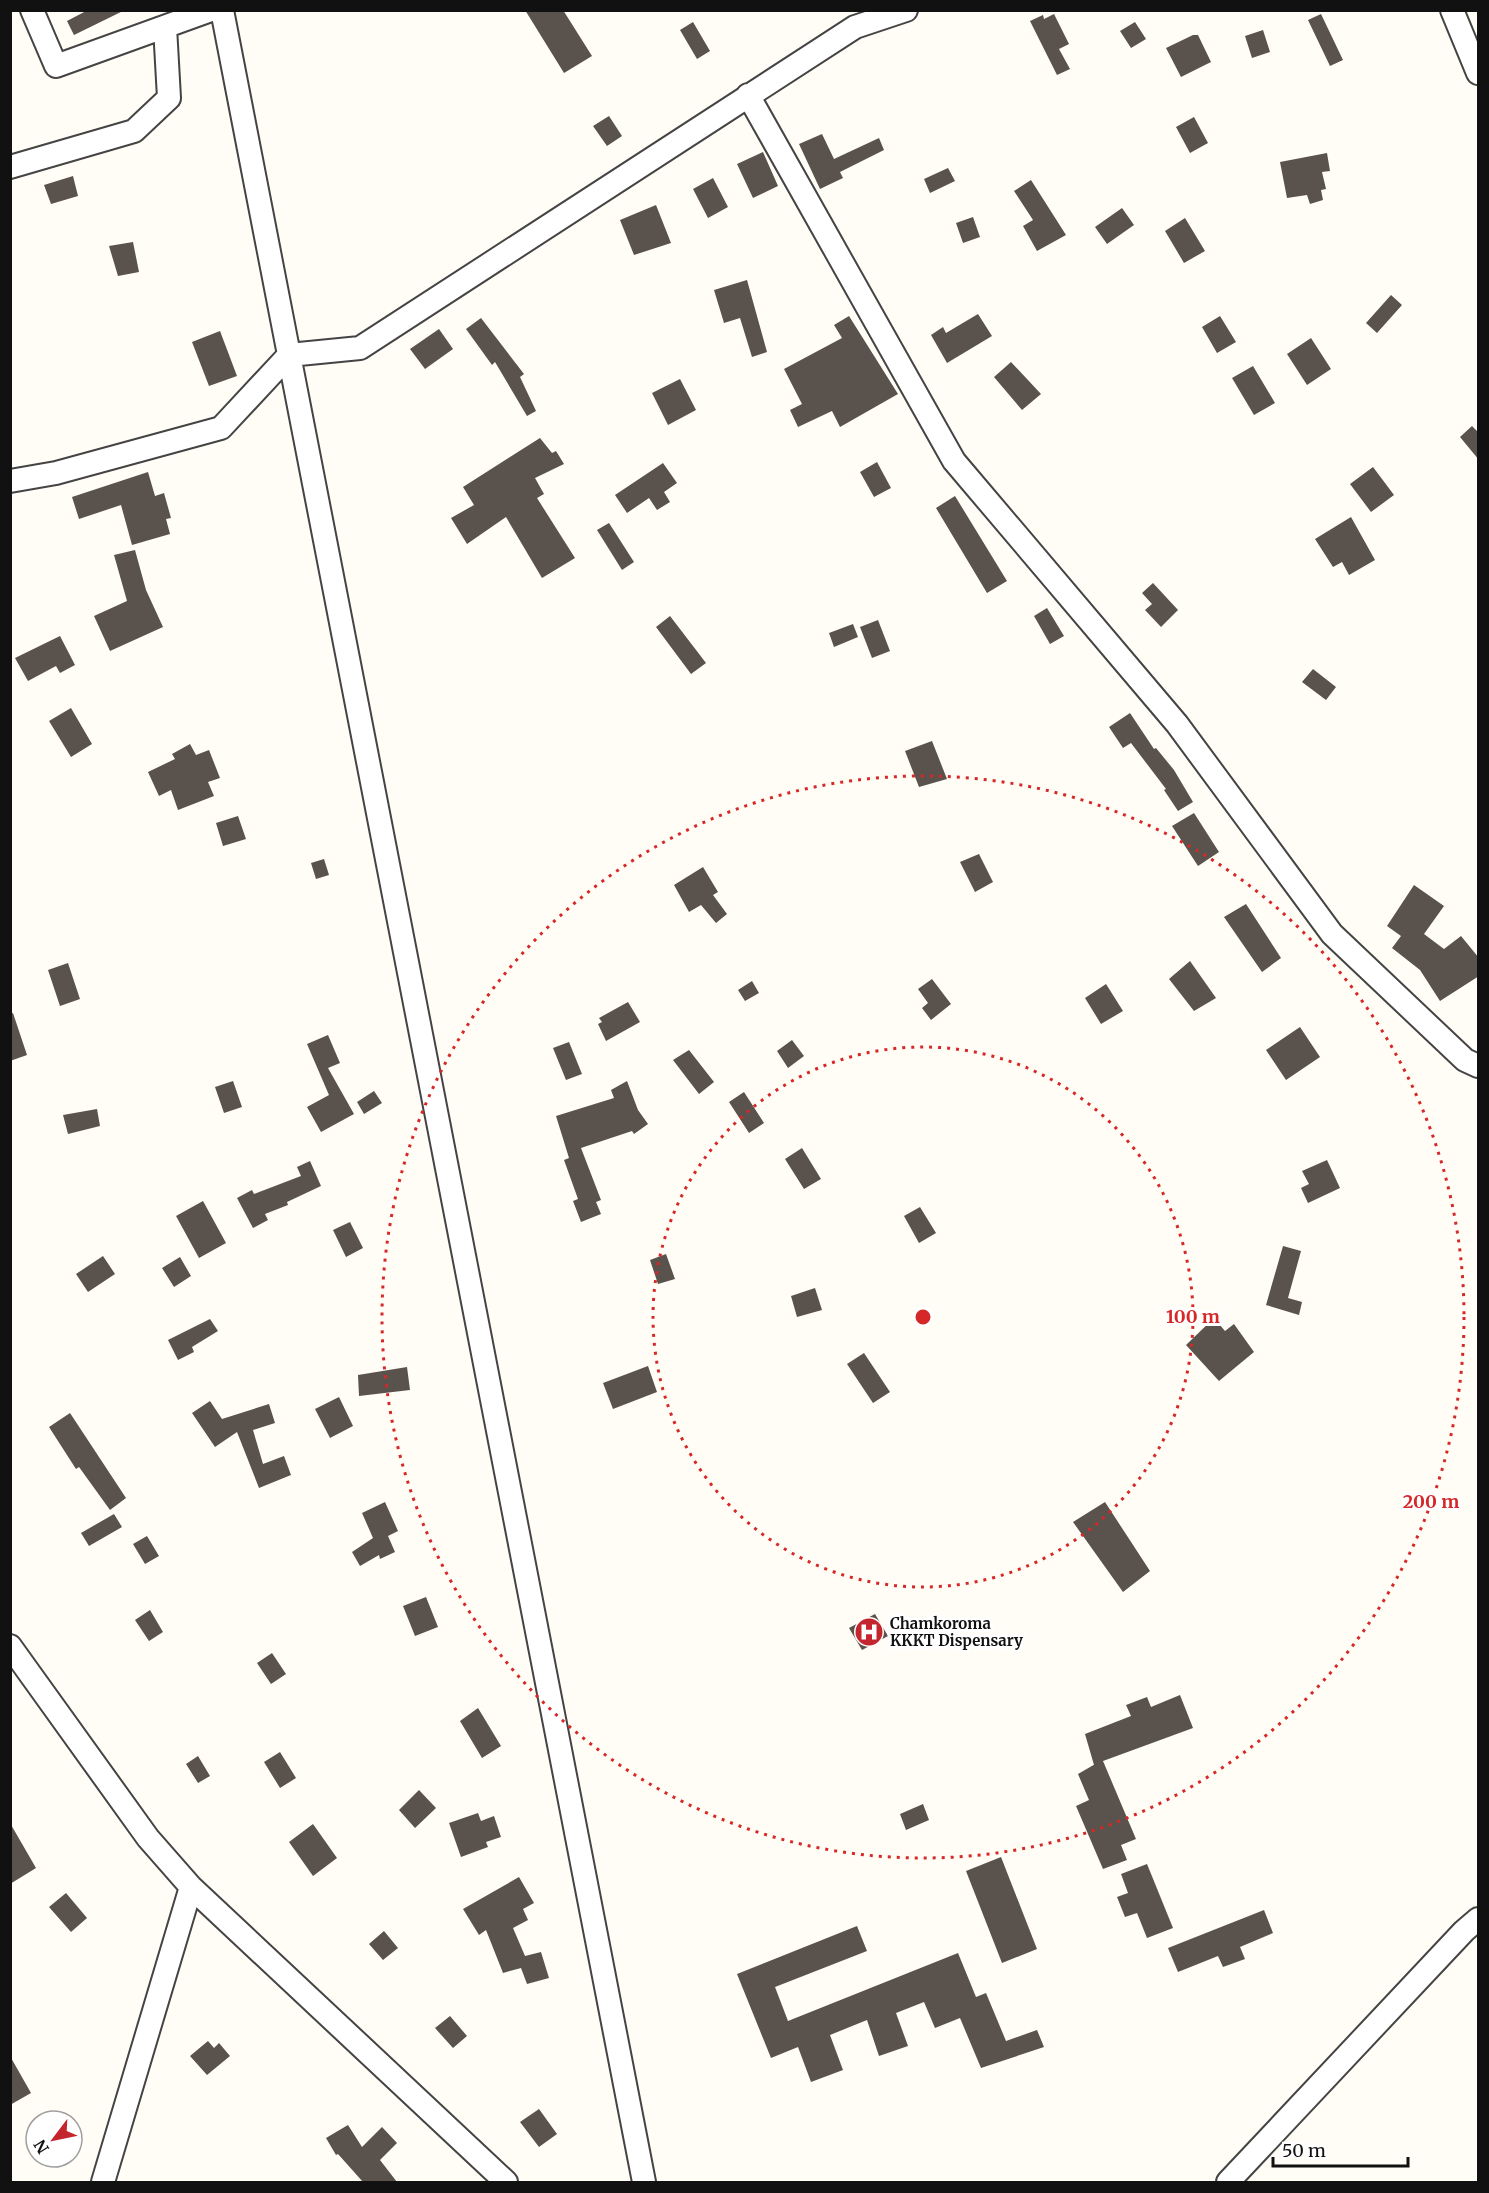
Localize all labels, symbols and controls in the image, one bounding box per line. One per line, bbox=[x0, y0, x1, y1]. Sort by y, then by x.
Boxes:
text: 100 m bbox=[1166, 1305, 1220, 1328]
centre of rings bbox=[913, 1307, 933, 1327]
text: 200 m bbox=[1403, 1490, 1459, 1513]
place label: Chamkoroma KKKT Dispensary bbox=[890, 1614, 1023, 1650]
hospital icon: Chamkoroma KKKT Dispensary bbox=[853, 1616, 885, 1648]
north arrow bbox=[24, 2109, 84, 2169]
scale bar bbox=[1273, 2130, 1408, 2168]
text: N bbox=[29, 2136, 53, 2158]
text: 50 m bbox=[1282, 2139, 1326, 2162]

